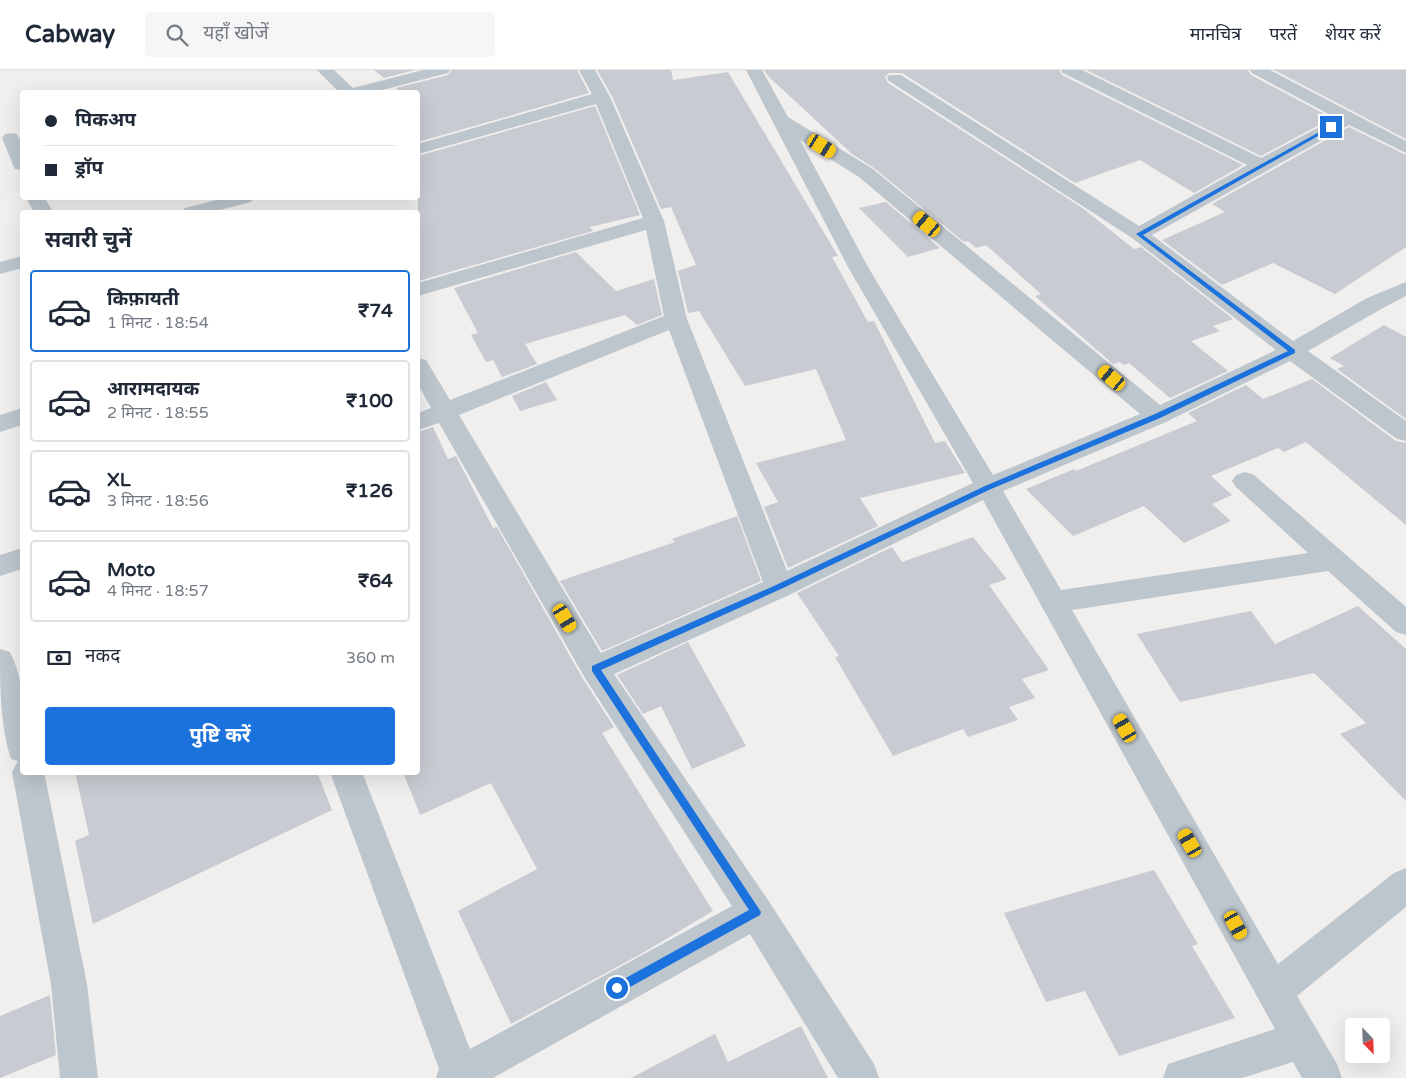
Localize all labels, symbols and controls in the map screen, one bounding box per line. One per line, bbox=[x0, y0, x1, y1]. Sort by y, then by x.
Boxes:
search box bbox=[145, 12, 495, 57]
text: Cabway bbox=[25, 20, 115, 49]
icon: search bbox=[163, 21, 191, 49]
text: यहाँ खोजें bbox=[203, 22, 269, 44]
text: मानचित्र bbox=[1190, 23, 1241, 45]
text: परतें bbox=[1269, 23, 1297, 45]
text: शेयर करें bbox=[1325, 23, 1381, 45]
text: पिकअप bbox=[75, 109, 136, 131]
route end bbox=[1320, 116, 1342, 138]
car bbox=[805, 132, 838, 160]
text: ड्रॉप bbox=[75, 157, 103, 179]
car bbox=[910, 209, 943, 239]
text: सवारी चुनें bbox=[45, 227, 132, 253]
text: किफ़ायती bbox=[107, 288, 179, 310]
icon: car bbox=[47, 289, 92, 334]
text: ₹74 bbox=[358, 300, 393, 322]
text: 1 मिनट · 18:54 bbox=[107, 313, 209, 333]
car bbox=[1095, 363, 1128, 393]
text: आरामदायक bbox=[107, 378, 199, 400]
icon: car bbox=[47, 379, 92, 424]
text: ₹100 bbox=[346, 390, 393, 412]
text: 2 मिनट · 18:55 bbox=[107, 403, 209, 423]
icon: car bbox=[47, 469, 92, 514]
text: XL bbox=[107, 469, 131, 491]
text: ₹126 bbox=[346, 480, 393, 502]
text: 3 मिनट · 18:56 bbox=[107, 491, 209, 511]
icon: car bbox=[47, 559, 92, 604]
text: Moto bbox=[107, 559, 155, 581]
text: ₹64 bbox=[358, 570, 393, 592]
text: 4 मिनट · 18:57 bbox=[107, 581, 209, 601]
car bbox=[550, 601, 579, 635]
icon: cash bbox=[45, 644, 73, 672]
text: नकद bbox=[85, 645, 120, 667]
text: 360 m bbox=[346, 648, 395, 668]
button: पुष्टि करें bbox=[45, 707, 395, 765]
car bbox=[1111, 711, 1138, 745]
car bbox=[1176, 826, 1203, 860]
car bbox=[1222, 908, 1249, 942]
route start bbox=[606, 977, 628, 999]
north arrow bbox=[1345, 1018, 1390, 1062]
map controls bbox=[1345, 1018, 1390, 1063]

